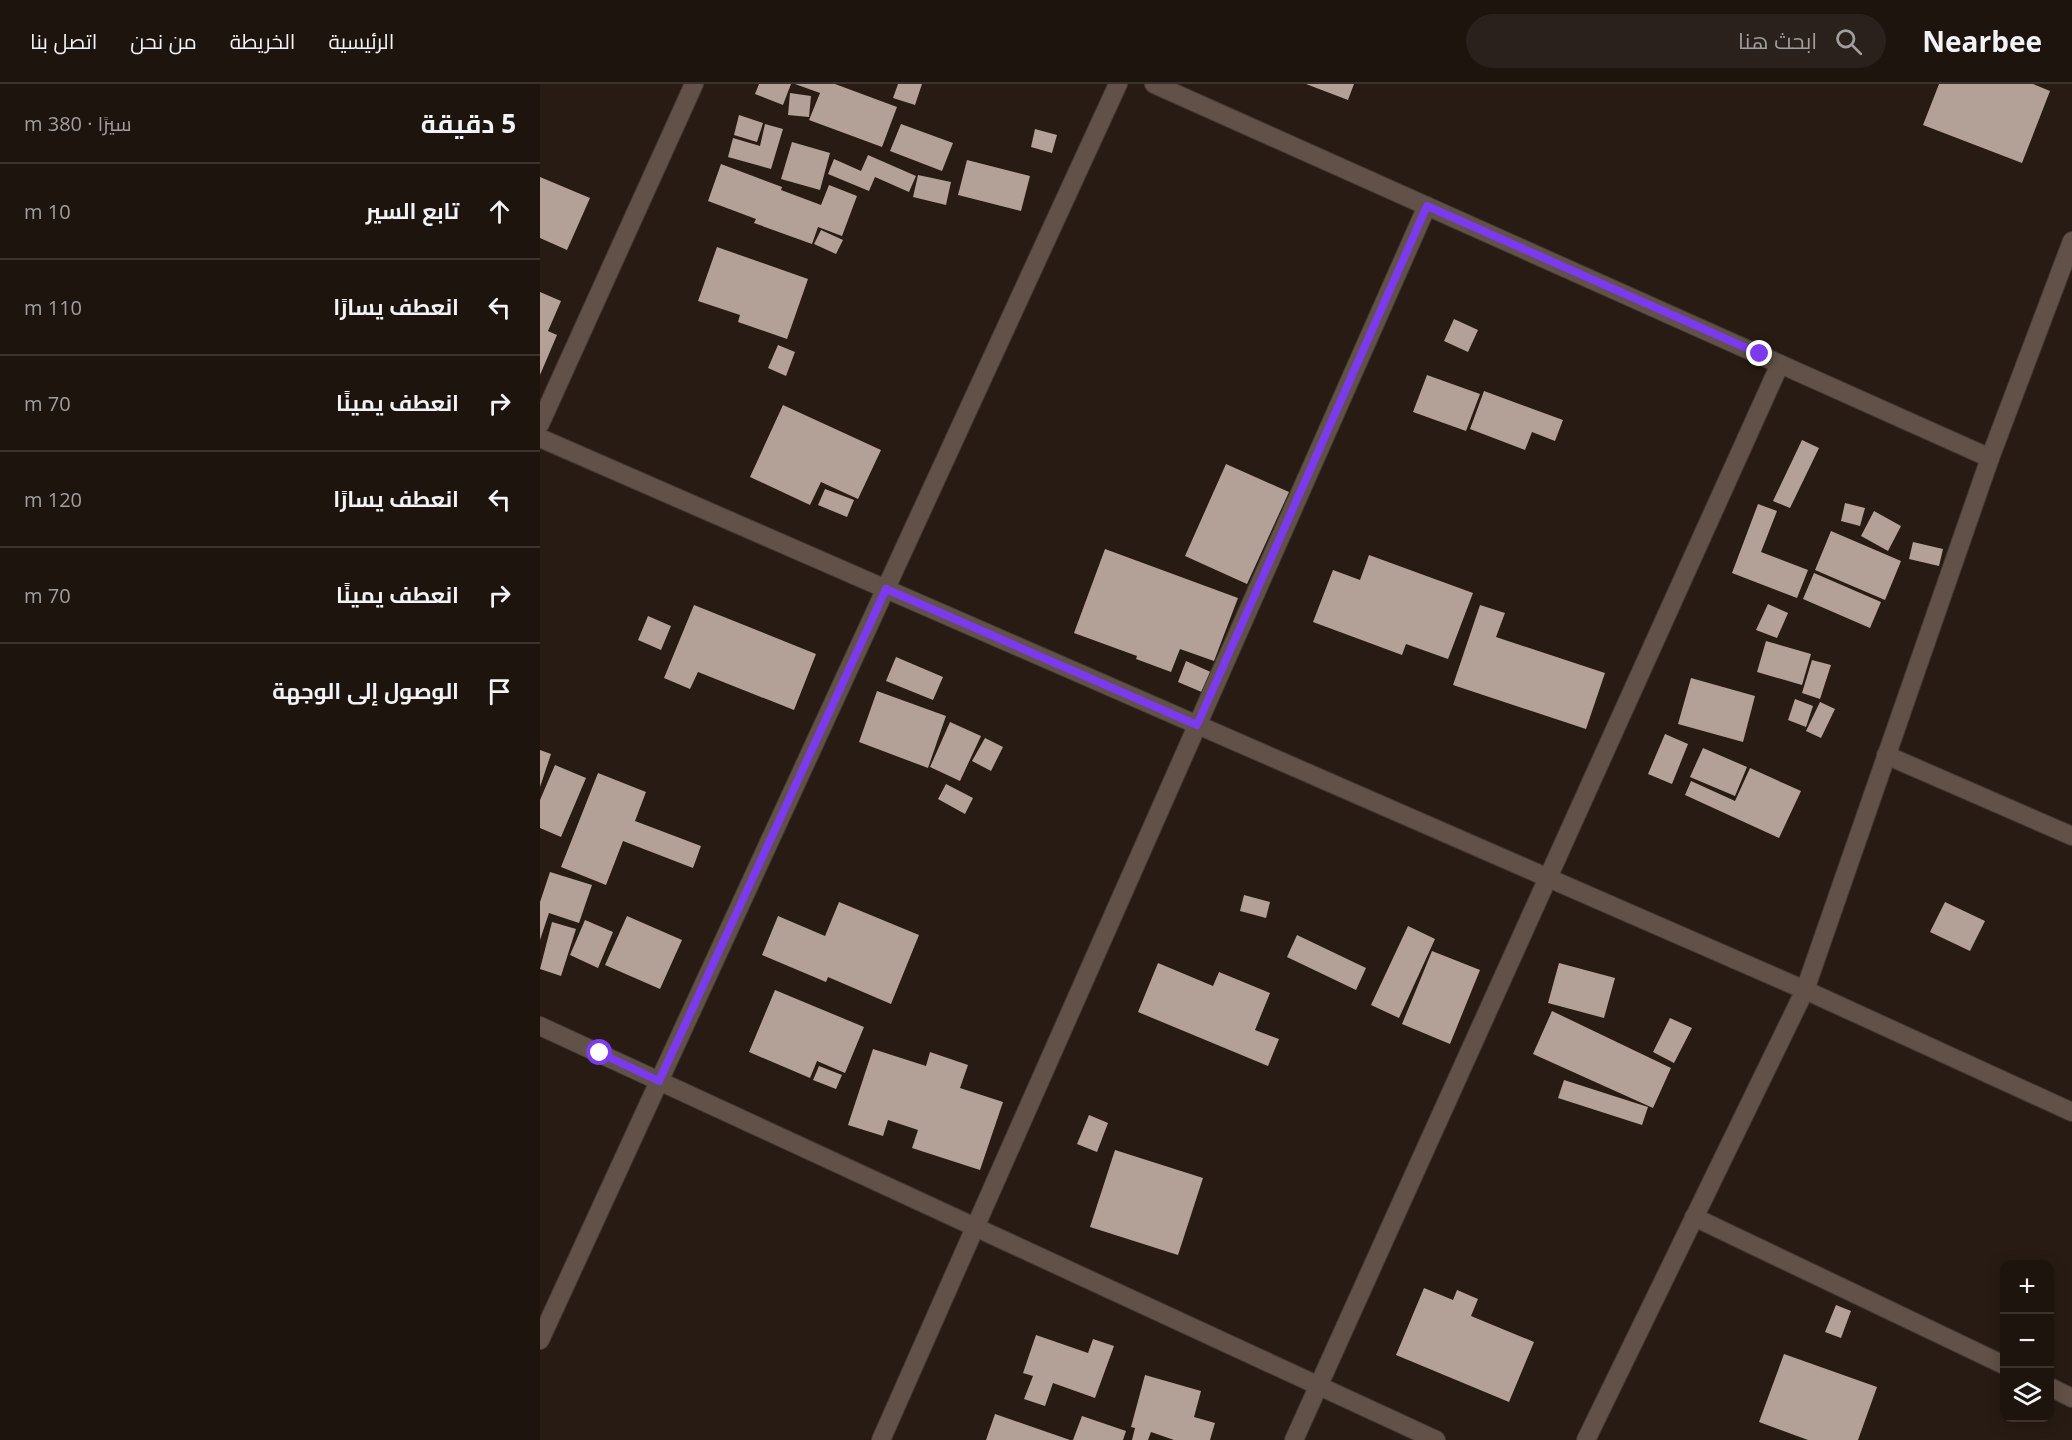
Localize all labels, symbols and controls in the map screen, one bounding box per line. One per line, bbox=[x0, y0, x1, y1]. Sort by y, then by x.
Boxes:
search box bbox=[1466, 14, 1886, 68]
text: Nearbee bbox=[1922, 22, 2042, 60]
text: ابحث هنا bbox=[1738, 25, 1817, 55]
icon: search bbox=[1832, 25, 1865, 58]
text: اتصل بنا bbox=[30, 27, 97, 55]
text: من نحن bbox=[130, 27, 197, 55]
text: الخريطة bbox=[230, 27, 295, 55]
text: الرئيسية bbox=[328, 27, 394, 55]
text: 5 دقيقة bbox=[421, 105, 516, 141]
text: سيرًا · 380 m bbox=[24, 110, 131, 137]
text: تابع السير bbox=[366, 195, 459, 225]
icon: ahead bbox=[483, 195, 516, 228]
text: 10 m bbox=[24, 198, 71, 225]
text: انعطف يسارًا bbox=[333, 291, 459, 321]
icon: left bbox=[483, 291, 516, 324]
text: 110 m bbox=[24, 294, 82, 321]
route end bbox=[1746, 340, 1772, 366]
text: انعطف يمينًا bbox=[336, 387, 459, 417]
icon: right bbox=[483, 387, 516, 420]
text: 70 m bbox=[24, 390, 71, 417]
text: انعطف يسارًا bbox=[333, 483, 459, 513]
icon: left bbox=[483, 483, 516, 516]
text: 120 m bbox=[24, 486, 82, 513]
text: انعطف يمينًا bbox=[336, 579, 459, 609]
icon: right bbox=[483, 579, 516, 612]
text: 70 m bbox=[24, 582, 71, 609]
text: الوصول إلى الوجهة bbox=[272, 675, 459, 705]
icon: arrive bbox=[483, 675, 516, 708]
route start bbox=[586, 1039, 612, 1065]
map controls bbox=[2000, 1260, 2054, 1422]
button: + bbox=[2000, 1260, 2054, 1314]
button: − bbox=[2000, 1314, 2054, 1368]
button: layers bbox=[2000, 1368, 2054, 1422]

